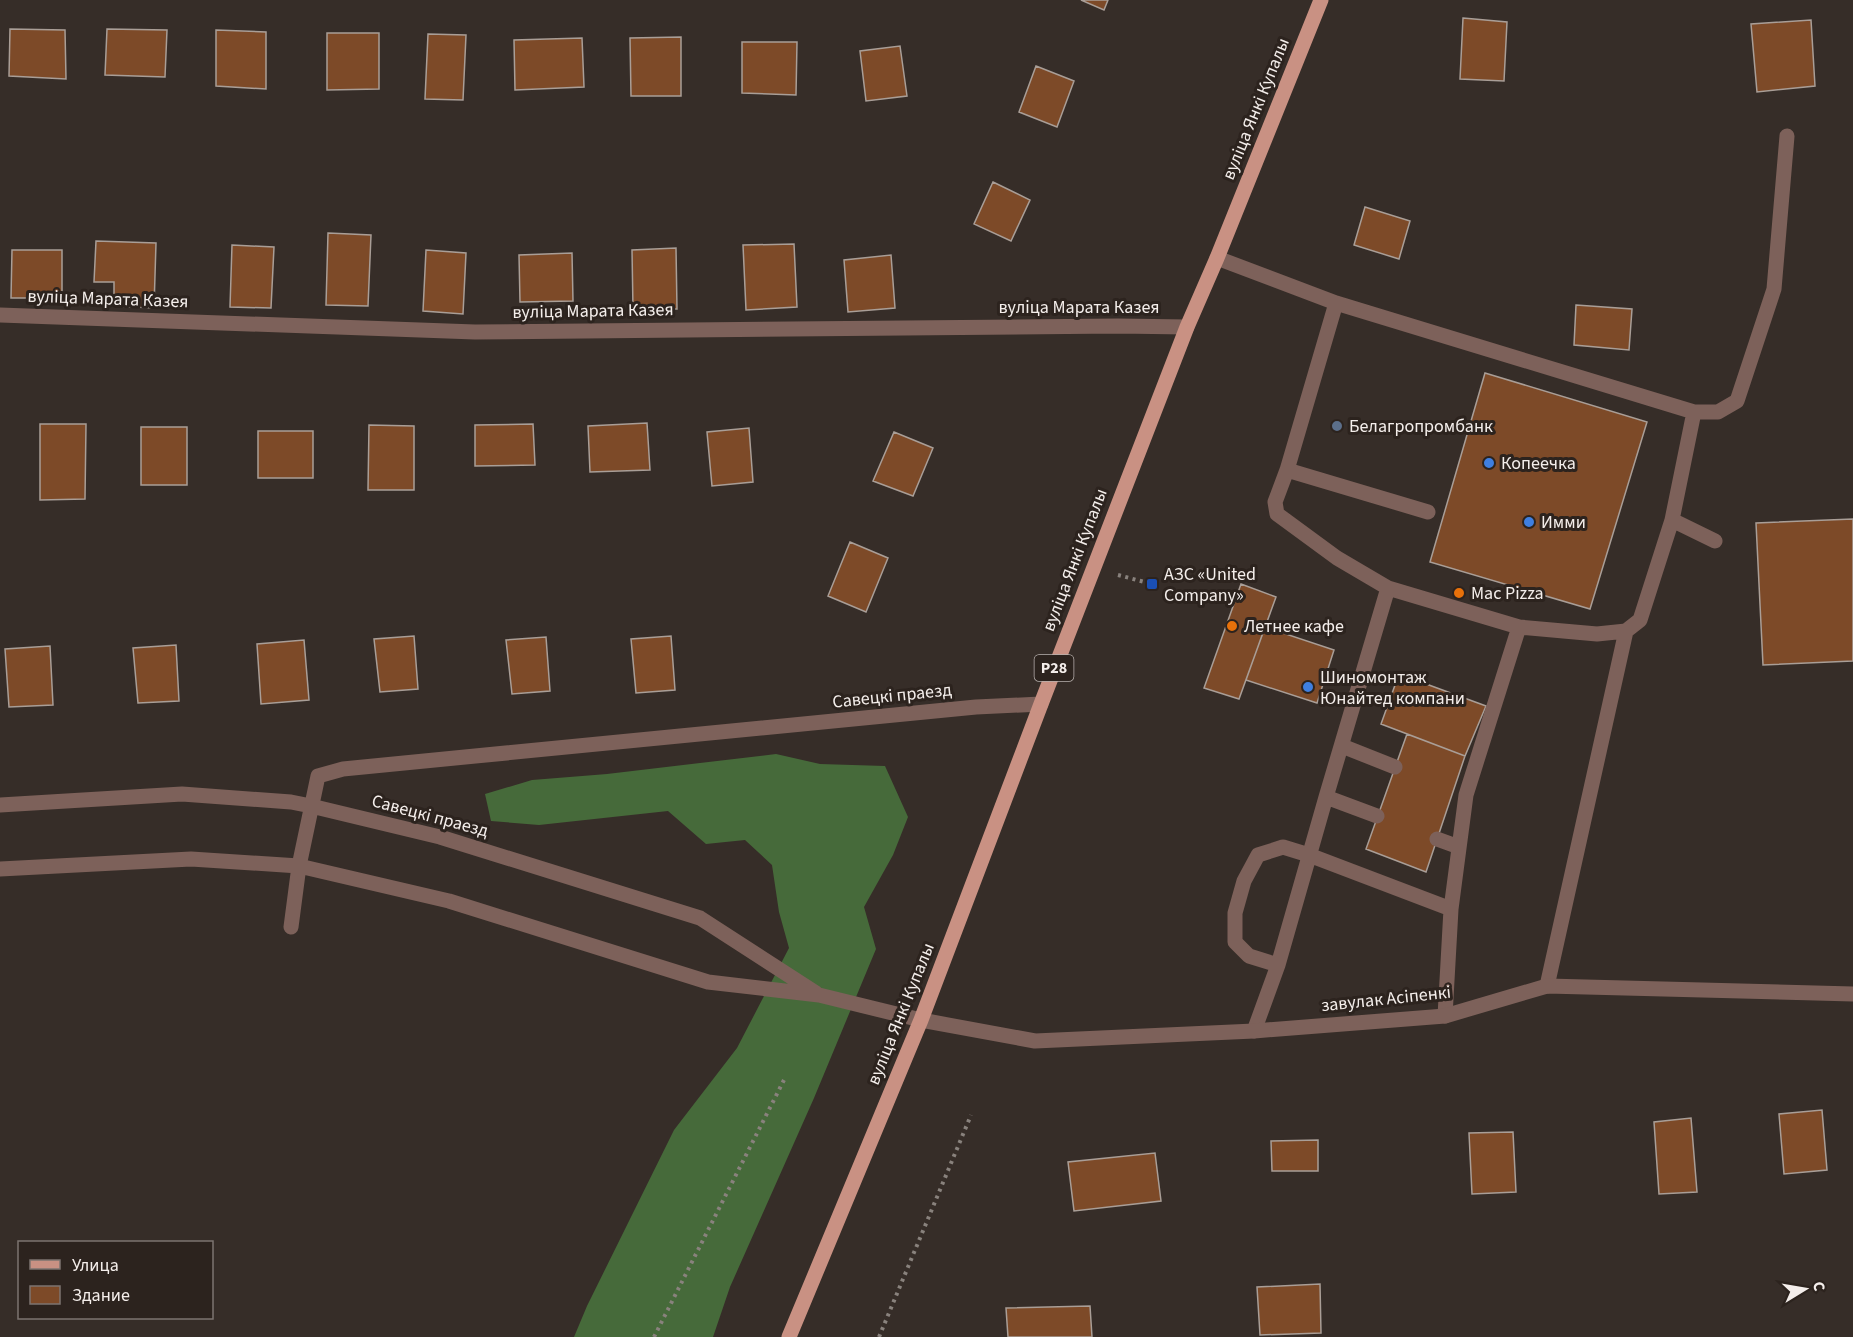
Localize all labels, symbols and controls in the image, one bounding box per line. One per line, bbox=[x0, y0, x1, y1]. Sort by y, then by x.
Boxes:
street label: вуліца Янкі Купалы bbox=[1216, 34, 1296, 184]
street label: вуліца Марата Казея bbox=[27, 284, 189, 314]
street label: вуліца Марата Казея bbox=[998, 295, 1160, 320]
street label: вуліца Марата Казея bbox=[512, 297, 674, 325]
place label: Белагропромбанк bbox=[1349, 414, 1493, 439]
marker: Белагропромбанк bbox=[1330, 419, 1344, 433]
place label: Копеечка bbox=[1501, 451, 1576, 476]
marker: Копеечка bbox=[1482, 456, 1496, 470]
street label: вуліца Янкі Купалы bbox=[1036, 485, 1114, 635]
place label: Имми bbox=[1541, 510, 1586, 535]
marker: Имми bbox=[1522, 515, 1536, 529]
place label: АЗС «United Company» bbox=[1164, 562, 1256, 608]
marker: АЗС «United Company» bbox=[1145, 577, 1159, 591]
place label: Mac Pizza bbox=[1471, 581, 1544, 606]
marker: Mac Pizza bbox=[1452, 586, 1466, 600]
place label: Летнее кафе bbox=[1244, 614, 1344, 639]
marker: Летнее кафе bbox=[1225, 619, 1239, 633]
road number: Р28 bbox=[1034, 655, 1074, 681]
place label: Шиномонтаж Юнайтед компани bbox=[1320, 665, 1465, 711]
street label: Савецкі праезд bbox=[831, 677, 953, 715]
marker: Шиномонтаж Юнайтед компани bbox=[1301, 680, 1315, 694]
street label: Савецкі праезд bbox=[369, 788, 492, 844]
street label: вуліца Янкі Купалы bbox=[861, 939, 941, 1089]
street label: завулак Асіпенкі bbox=[1320, 980, 1452, 1018]
legend bbox=[18, 1241, 213, 1319]
text: Улица bbox=[72, 1253, 119, 1278]
north arrow bbox=[1775, 1259, 1835, 1319]
text: С bbox=[1807, 1280, 1830, 1293]
text: Здание bbox=[72, 1283, 130, 1308]

